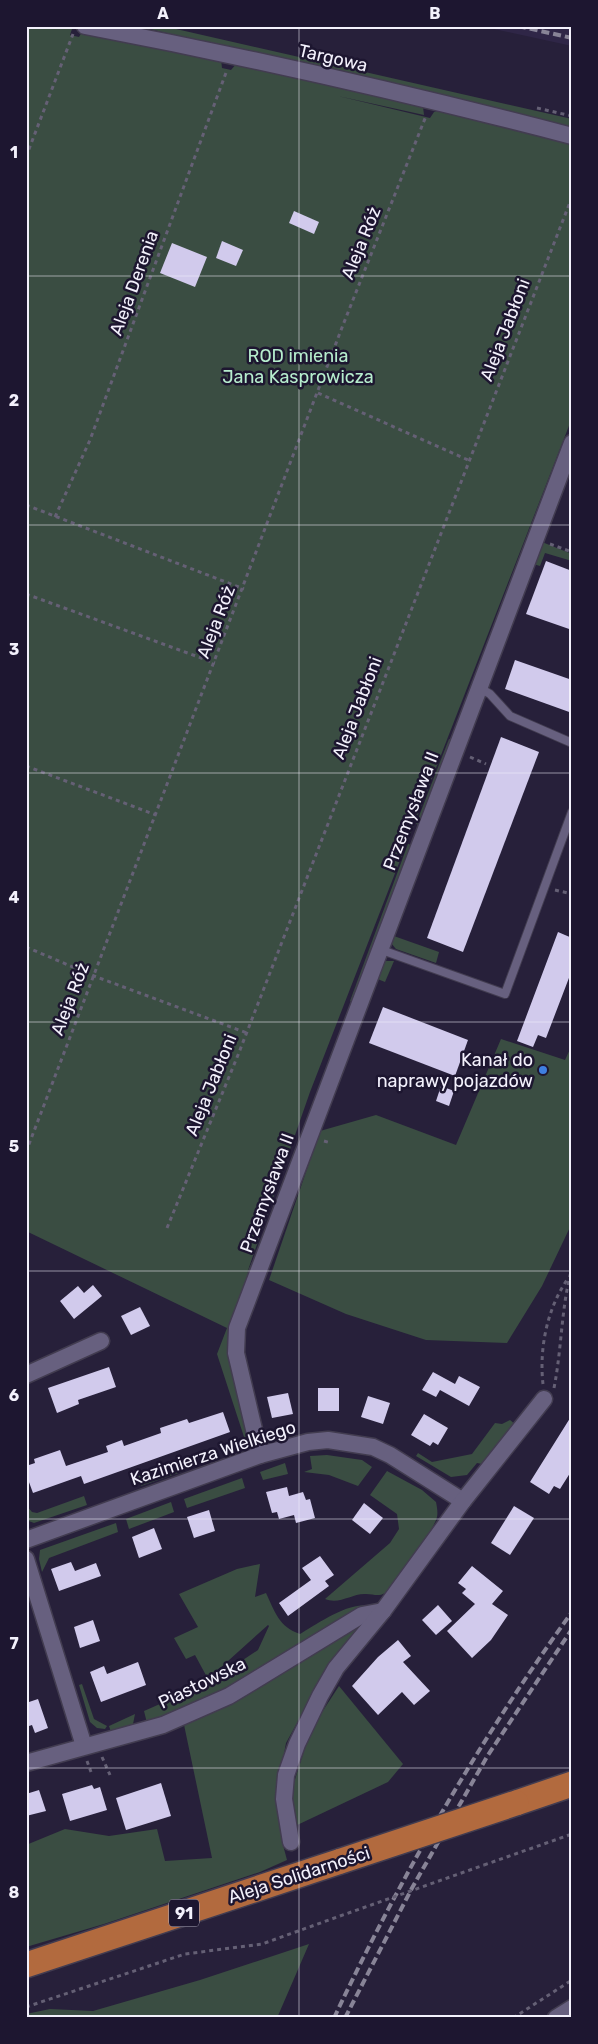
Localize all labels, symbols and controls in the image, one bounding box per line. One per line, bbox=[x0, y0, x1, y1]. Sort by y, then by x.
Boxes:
text: A bbox=[157, 4, 169, 23]
text: B bbox=[429, 4, 441, 23]
street label: Targowa bbox=[296, 39, 370, 77]
text: 1 bbox=[10, 143, 18, 162]
street label: Aleja Róż bbox=[336, 203, 386, 283]
street label: Aleja Derenia bbox=[105, 228, 163, 338]
street label: Aleja Jabłoni bbox=[475, 276, 535, 384]
park label: ROD imienia Jana Kasprowicza bbox=[222, 345, 374, 388]
text: 2 bbox=[9, 391, 19, 410]
street label: Aleja Róż bbox=[192, 582, 240, 662]
text: 3 bbox=[9, 640, 19, 659]
street label: Aleja Jabłoni bbox=[327, 654, 387, 762]
street label: Przemysława II bbox=[378, 749, 444, 873]
text: 4 bbox=[9, 888, 20, 907]
street label: Aleja Róż bbox=[46, 959, 94, 1039]
street label: Aleja Jabłoni bbox=[181, 1031, 241, 1139]
place label: Kanał do naprawy pojazdów bbox=[377, 1049, 533, 1092]
marker: Kanał do naprawy pojazdów bbox=[537, 1064, 549, 1076]
street label: Przemysława II bbox=[235, 1130, 299, 1256]
text: 5 bbox=[9, 1137, 19, 1156]
text: 6 bbox=[9, 1386, 19, 1405]
street label: Kazimierza Wielkiego bbox=[127, 1416, 299, 1490]
text: 7 bbox=[9, 1634, 19, 1653]
street label: Piastowska bbox=[155, 1652, 249, 1714]
street label: Aleja Solidarności bbox=[225, 1842, 373, 1908]
text: 8 bbox=[9, 1883, 20, 1902]
road number: 91 bbox=[169, 1900, 199, 1926]

